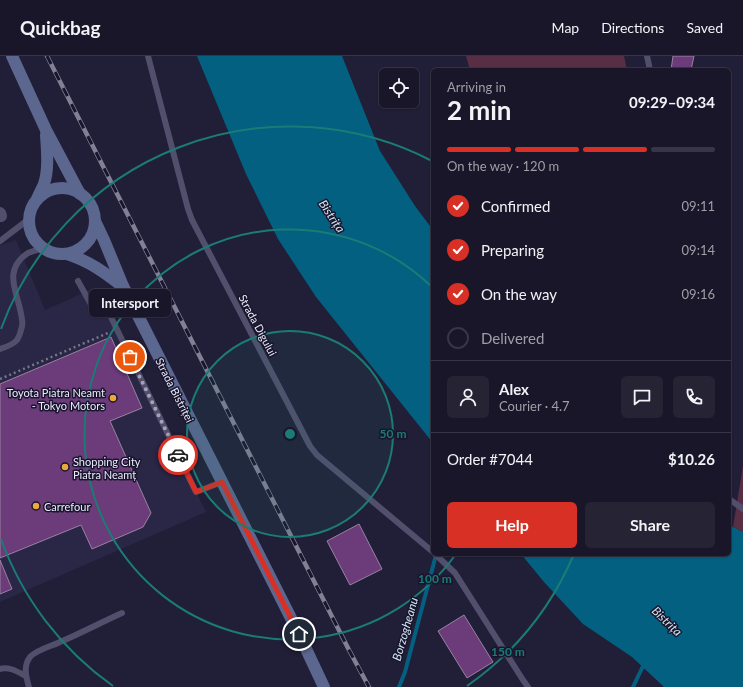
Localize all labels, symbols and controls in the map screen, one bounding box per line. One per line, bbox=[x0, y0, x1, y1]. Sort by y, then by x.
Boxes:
text: Quickbag bbox=[20, 16, 101, 39]
text: Map bbox=[552, 19, 579, 36]
text: Directions bbox=[601, 19, 664, 36]
text: Saved bbox=[686, 19, 723, 36]
map controls bbox=[379, 68, 419, 108]
button: locate bbox=[379, 68, 419, 108]
text: Arriving in bbox=[447, 79, 506, 95]
text: 09:29–09:34 bbox=[629, 93, 715, 111]
text: 2 min bbox=[447, 94, 511, 126]
text: On the way · 120 m bbox=[447, 158, 559, 174]
icon: check bbox=[447, 195, 469, 217]
water label: Bistrița bbox=[316, 197, 348, 235]
text: Confirmed bbox=[481, 197, 550, 215]
text: 09:11 bbox=[682, 198, 715, 214]
icon: check bbox=[447, 239, 469, 261]
text: Preparing bbox=[481, 241, 544, 259]
text: 09:14 bbox=[682, 242, 715, 258]
icon: check bbox=[447, 283, 469, 305]
text: On the way bbox=[481, 285, 557, 303]
text: 09:16 bbox=[682, 286, 715, 302]
callout: Intersport bbox=[89, 289, 171, 317]
street label: Strada Digului bbox=[236, 292, 280, 358]
text: Intersport bbox=[101, 295, 159, 311]
text: Delivered bbox=[481, 329, 544, 347]
pin bbox=[113, 340, 147, 374]
icon: bag bbox=[119, 346, 141, 368]
street label: Strada Bistriței bbox=[153, 355, 197, 425]
button: person bbox=[447, 376, 489, 418]
button: chat bbox=[621, 376, 663, 418]
button: phone bbox=[673, 376, 715, 418]
text: Alex bbox=[499, 380, 529, 398]
place label: Toyota Piatra Neamt - Tokyo Motors bbox=[7, 386, 105, 412]
marker: Toyota Piatra Neamt - Tokyo Motors bbox=[108, 393, 118, 403]
text: Courier · 4.7 bbox=[499, 398, 570, 414]
text: 50 m bbox=[380, 426, 406, 441]
centre of rings bbox=[283, 427, 297, 441]
courier bbox=[158, 435, 198, 475]
icon: car bbox=[167, 444, 189, 466]
text: Order #7044 bbox=[447, 450, 533, 468]
text: $10.26 bbox=[668, 450, 715, 468]
place label: Shopping City Piatra Neamț bbox=[73, 455, 141, 481]
marker: Shopping City Piatra Neamț bbox=[60, 462, 70, 472]
place label: Carrefour bbox=[44, 500, 90, 513]
marker: Carrefour bbox=[31, 501, 41, 511]
button: Help bbox=[447, 502, 577, 548]
button: Share bbox=[585, 502, 715, 548]
text: 100 m bbox=[418, 571, 452, 586]
water label: Borzogheanu bbox=[389, 596, 421, 662]
water label: Bistrița bbox=[649, 603, 685, 639]
pin bbox=[282, 617, 316, 651]
icon: home bbox=[288, 623, 310, 645]
text: 150 m bbox=[491, 644, 525, 659]

